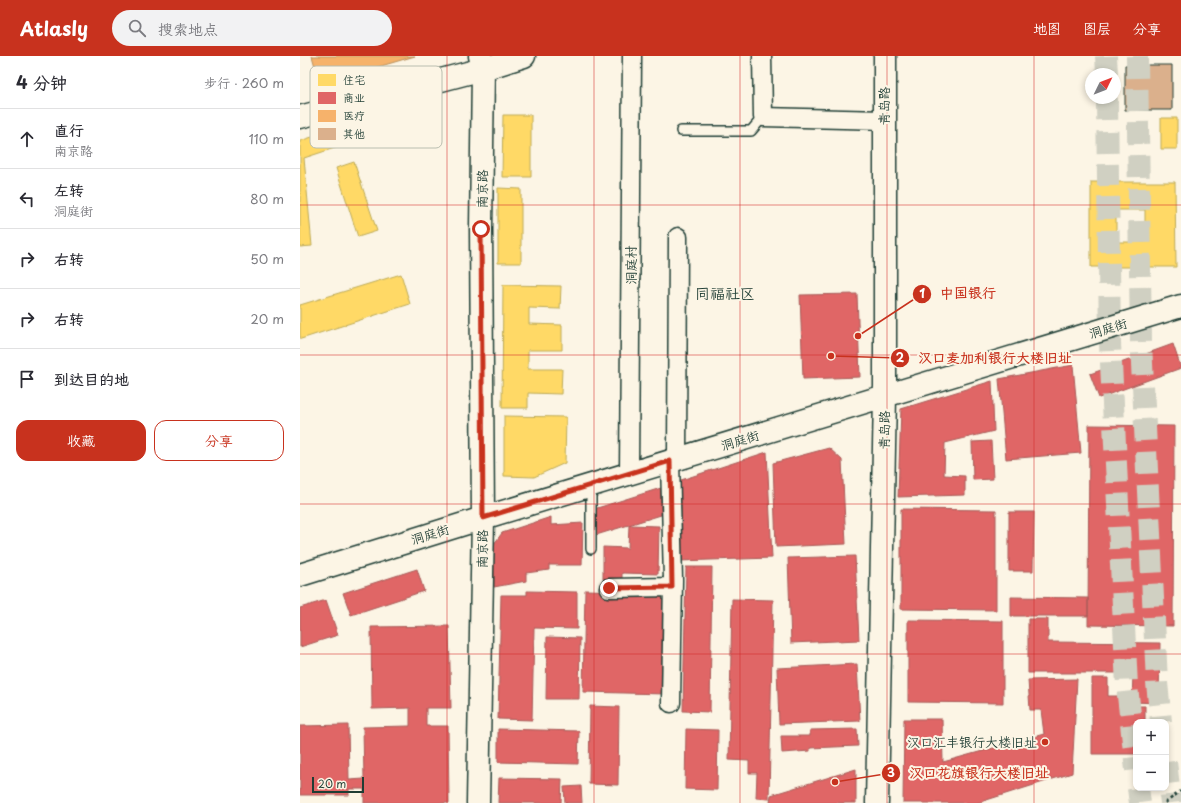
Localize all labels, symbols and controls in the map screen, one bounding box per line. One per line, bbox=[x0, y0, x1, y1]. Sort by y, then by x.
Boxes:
search box bbox=[112, 10, 392, 46]
text: Atlasly bbox=[20, 14, 88, 42]
icon: search bbox=[126, 17, 148, 39]
text: 搜索地点 bbox=[158, 17, 218, 40]
text: 地图 bbox=[1033, 18, 1061, 39]
text: 图层 bbox=[1083, 18, 1111, 39]
text: 分享 bbox=[1133, 18, 1161, 39]
legend bbox=[310, 66, 442, 148]
north arrow bbox=[1085, 68, 1121, 104]
text: 4 分钟 bbox=[16, 69, 67, 95]
text: 住宅 bbox=[343, 71, 365, 88]
text: 步行 · 260 m bbox=[204, 73, 284, 92]
street label: 青岛路 bbox=[874, 86, 893, 126]
text: 商业 bbox=[343, 89, 365, 106]
text: 医疗 bbox=[343, 107, 365, 124]
text: 直行 bbox=[54, 118, 84, 141]
text: 其他 bbox=[343, 125, 365, 142]
icon: ahead bbox=[16, 128, 38, 150]
text: 110 m bbox=[249, 129, 284, 148]
text: 南京路 bbox=[54, 141, 93, 160]
street label: 南京路 bbox=[472, 169, 491, 209]
text: 左转 bbox=[54, 178, 84, 201]
icon: left bbox=[16, 188, 38, 210]
text: 80 m bbox=[250, 189, 284, 208]
text: 洞庭街 bbox=[54, 201, 93, 220]
route start bbox=[472, 220, 490, 238]
street label: 洞庭村 bbox=[621, 245, 640, 285]
text: 右转 bbox=[54, 247, 84, 270]
icon: right bbox=[16, 248, 38, 270]
text: 50 m bbox=[250, 249, 284, 268]
district label: 同福社区 bbox=[695, 281, 755, 304]
callout: 中国银行 bbox=[912, 281, 1004, 307]
text: 中国银行 bbox=[940, 282, 996, 303]
text: 1 bbox=[919, 284, 925, 302]
text: 右转 bbox=[54, 307, 84, 330]
icon: right bbox=[16, 308, 38, 330]
text: 20 m bbox=[250, 309, 284, 328]
street label: 洞庭街 bbox=[1086, 313, 1129, 342]
callout: 汉口麦加利银行大楼旧址 bbox=[890, 345, 1080, 371]
text: 汉口麦加利银行大楼旧址 bbox=[918, 347, 1072, 368]
text: 2 bbox=[896, 348, 905, 366]
text: 到达目的地 bbox=[54, 367, 129, 390]
icon: arrive bbox=[16, 368, 38, 390]
street label: 青岛路 bbox=[874, 410, 893, 450]
button: 收藏 bbox=[16, 420, 146, 461]
button: 分享 bbox=[154, 420, 284, 461]
street label: 洞庭街 bbox=[718, 425, 761, 454]
street label: 洞庭街 bbox=[408, 519, 451, 548]
street label: 南京路 bbox=[472, 529, 491, 569]
route end bbox=[600, 579, 618, 597]
map controls bbox=[1133, 719, 1169, 791]
button: + bbox=[1133, 719, 1169, 755]
place label: 汉口汇丰银行大楼旧址 bbox=[907, 732, 1037, 751]
marker: 汉口汇丰银行大楼旧址 bbox=[1040, 737, 1050, 747]
button: − bbox=[1133, 755, 1169, 791]
callout: 汉口花旗银行大楼旧址 bbox=[881, 760, 1057, 786]
text: 汉口花旗银行大楼旧址 bbox=[909, 762, 1049, 783]
text: 3 bbox=[887, 763, 895, 781]
scale bar bbox=[312, 775, 364, 794]
text: 20 m bbox=[318, 775, 346, 792]

